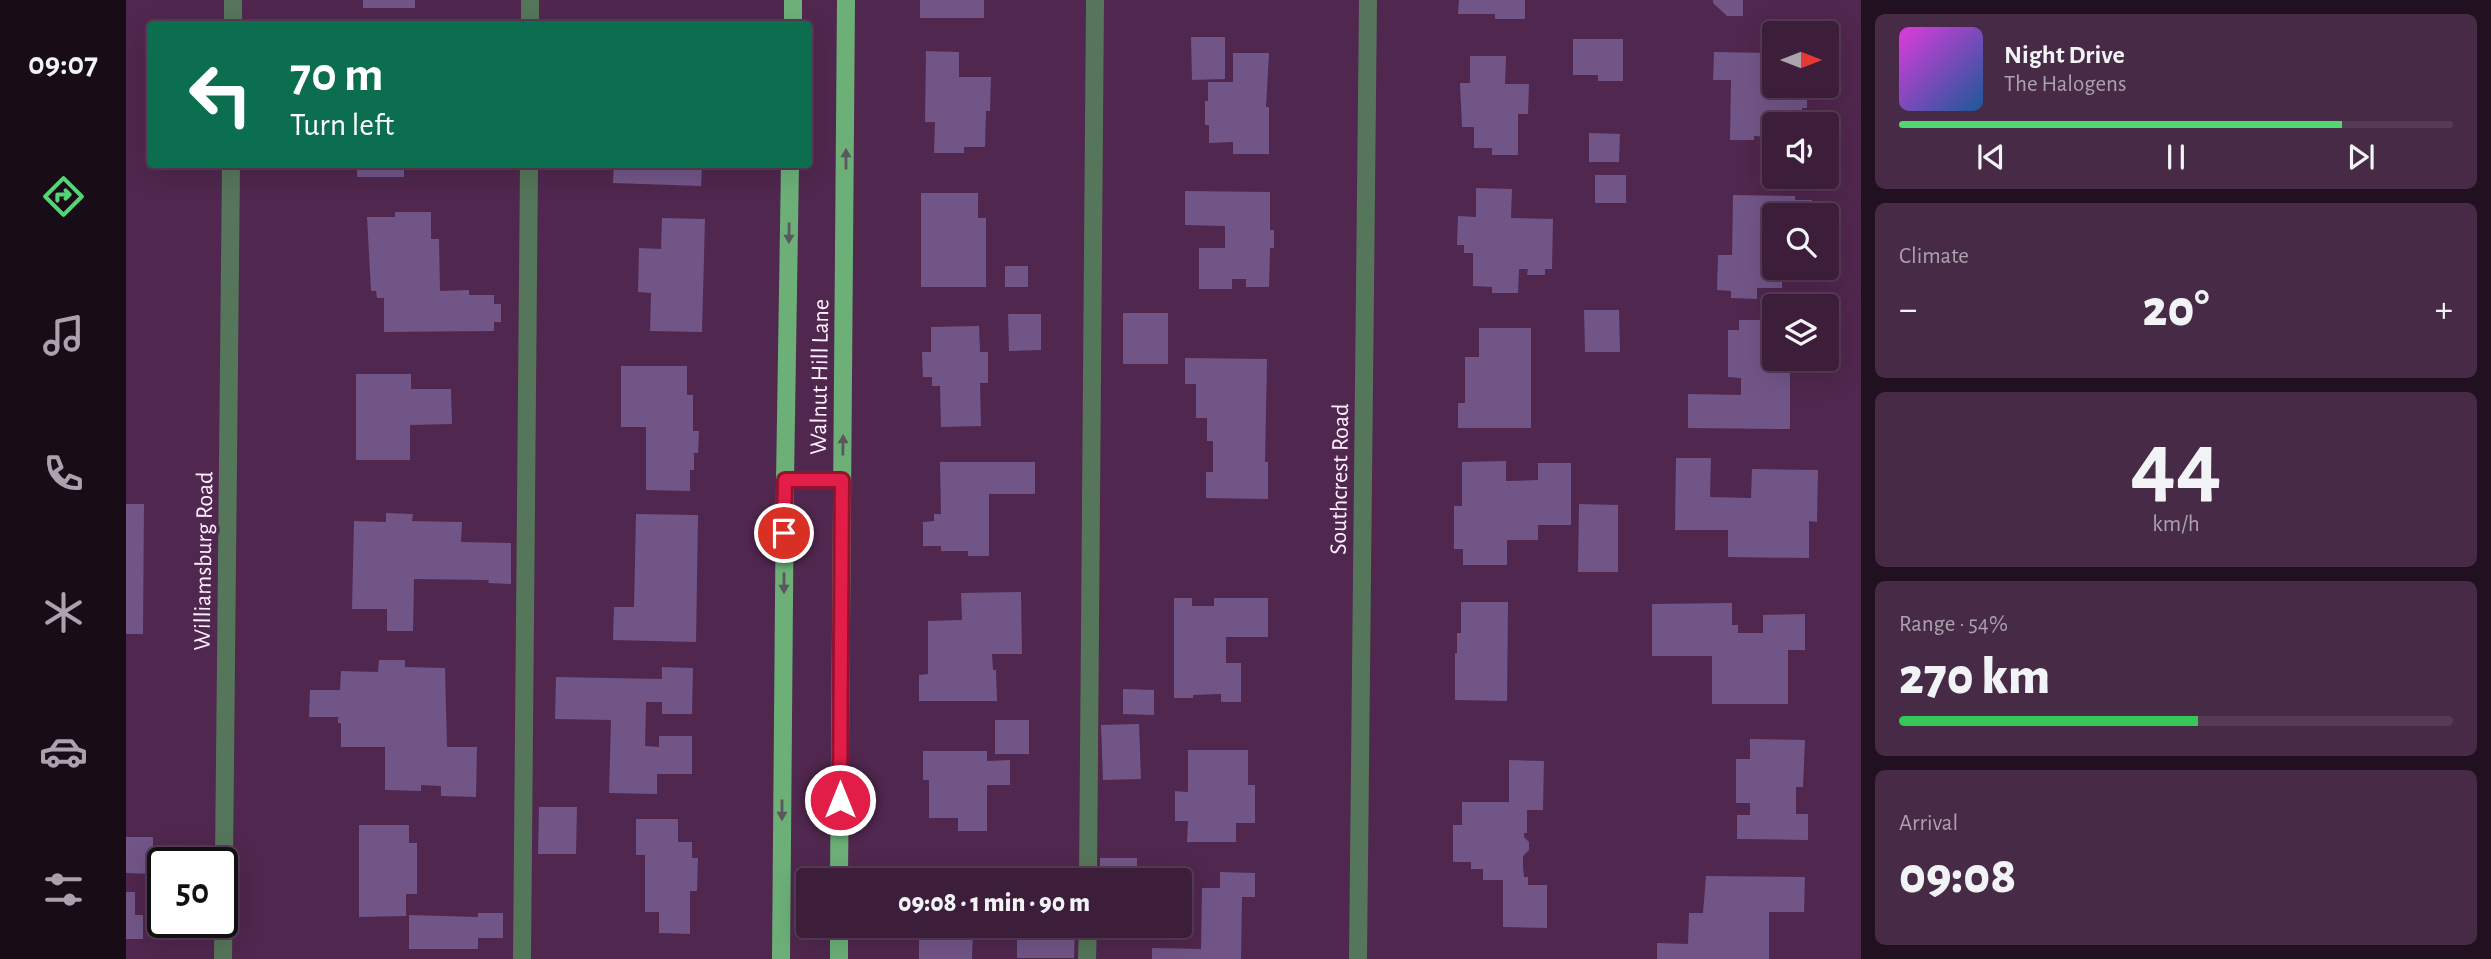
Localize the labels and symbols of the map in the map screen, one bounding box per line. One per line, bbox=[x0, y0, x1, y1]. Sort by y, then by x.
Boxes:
north arrow bbox=[1762, 21, 1839, 98]
one-way arrow bbox=[840, 148, 852, 170]
one-way arrow bbox=[783, 222, 795, 244]
street label: Walnut Hill Lane bbox=[807, 299, 833, 455]
street label: Southcrest Road bbox=[1327, 403, 1353, 555]
one-way arrow bbox=[837, 433, 848, 455]
street label: Williamsburg Road bbox=[190, 471, 218, 651]
pin bbox=[754, 503, 814, 563]
one-way arrow bbox=[778, 572, 790, 594]
position arrow bbox=[803, 763, 877, 837]
one-way arrow bbox=[776, 799, 788, 821]
speed limit sign: 50 bbox=[147, 847, 238, 938]

